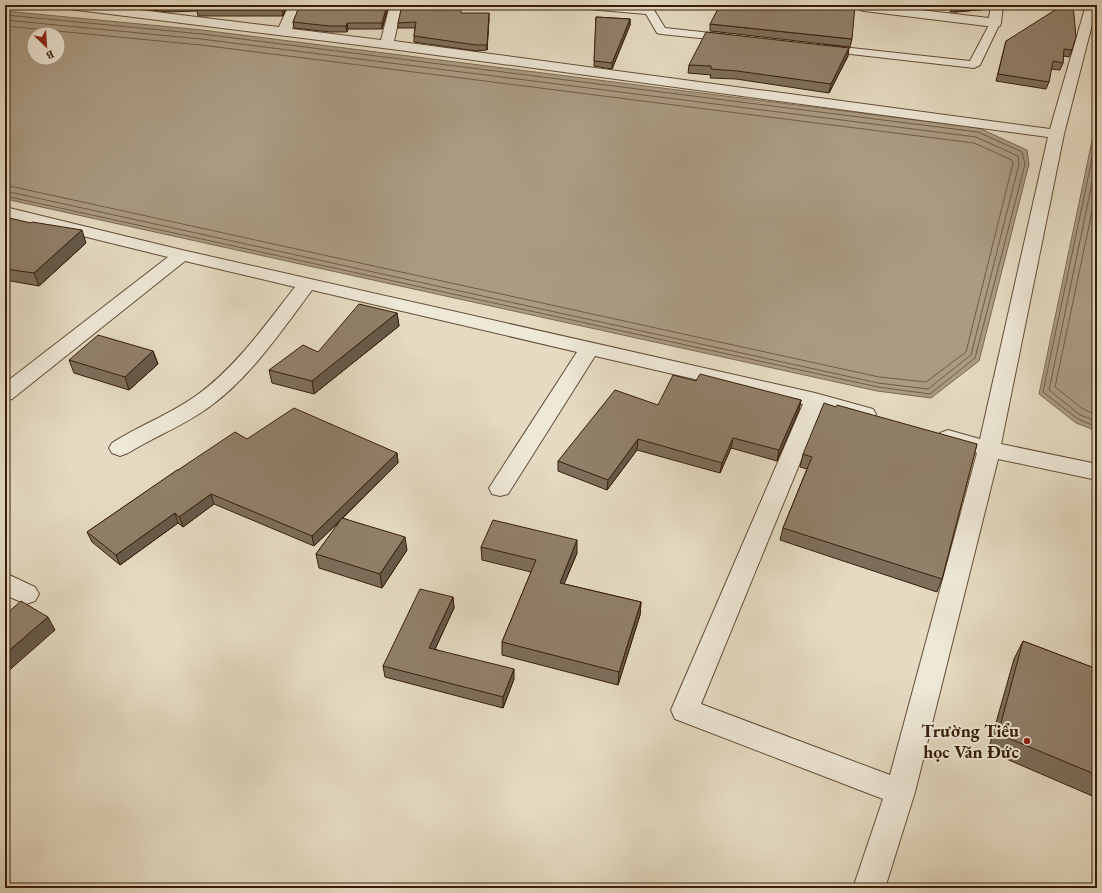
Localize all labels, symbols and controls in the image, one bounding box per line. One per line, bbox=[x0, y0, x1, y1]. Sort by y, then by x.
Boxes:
north arrow bbox=[26, 26, 66, 66]
text: B bbox=[44, 47, 56, 63]
place label: Trường Tiểu học Văn Đức bbox=[921, 719, 1020, 763]
marker: Trường Tiểu học Văn Đức bbox=[1022, 736, 1032, 746]

